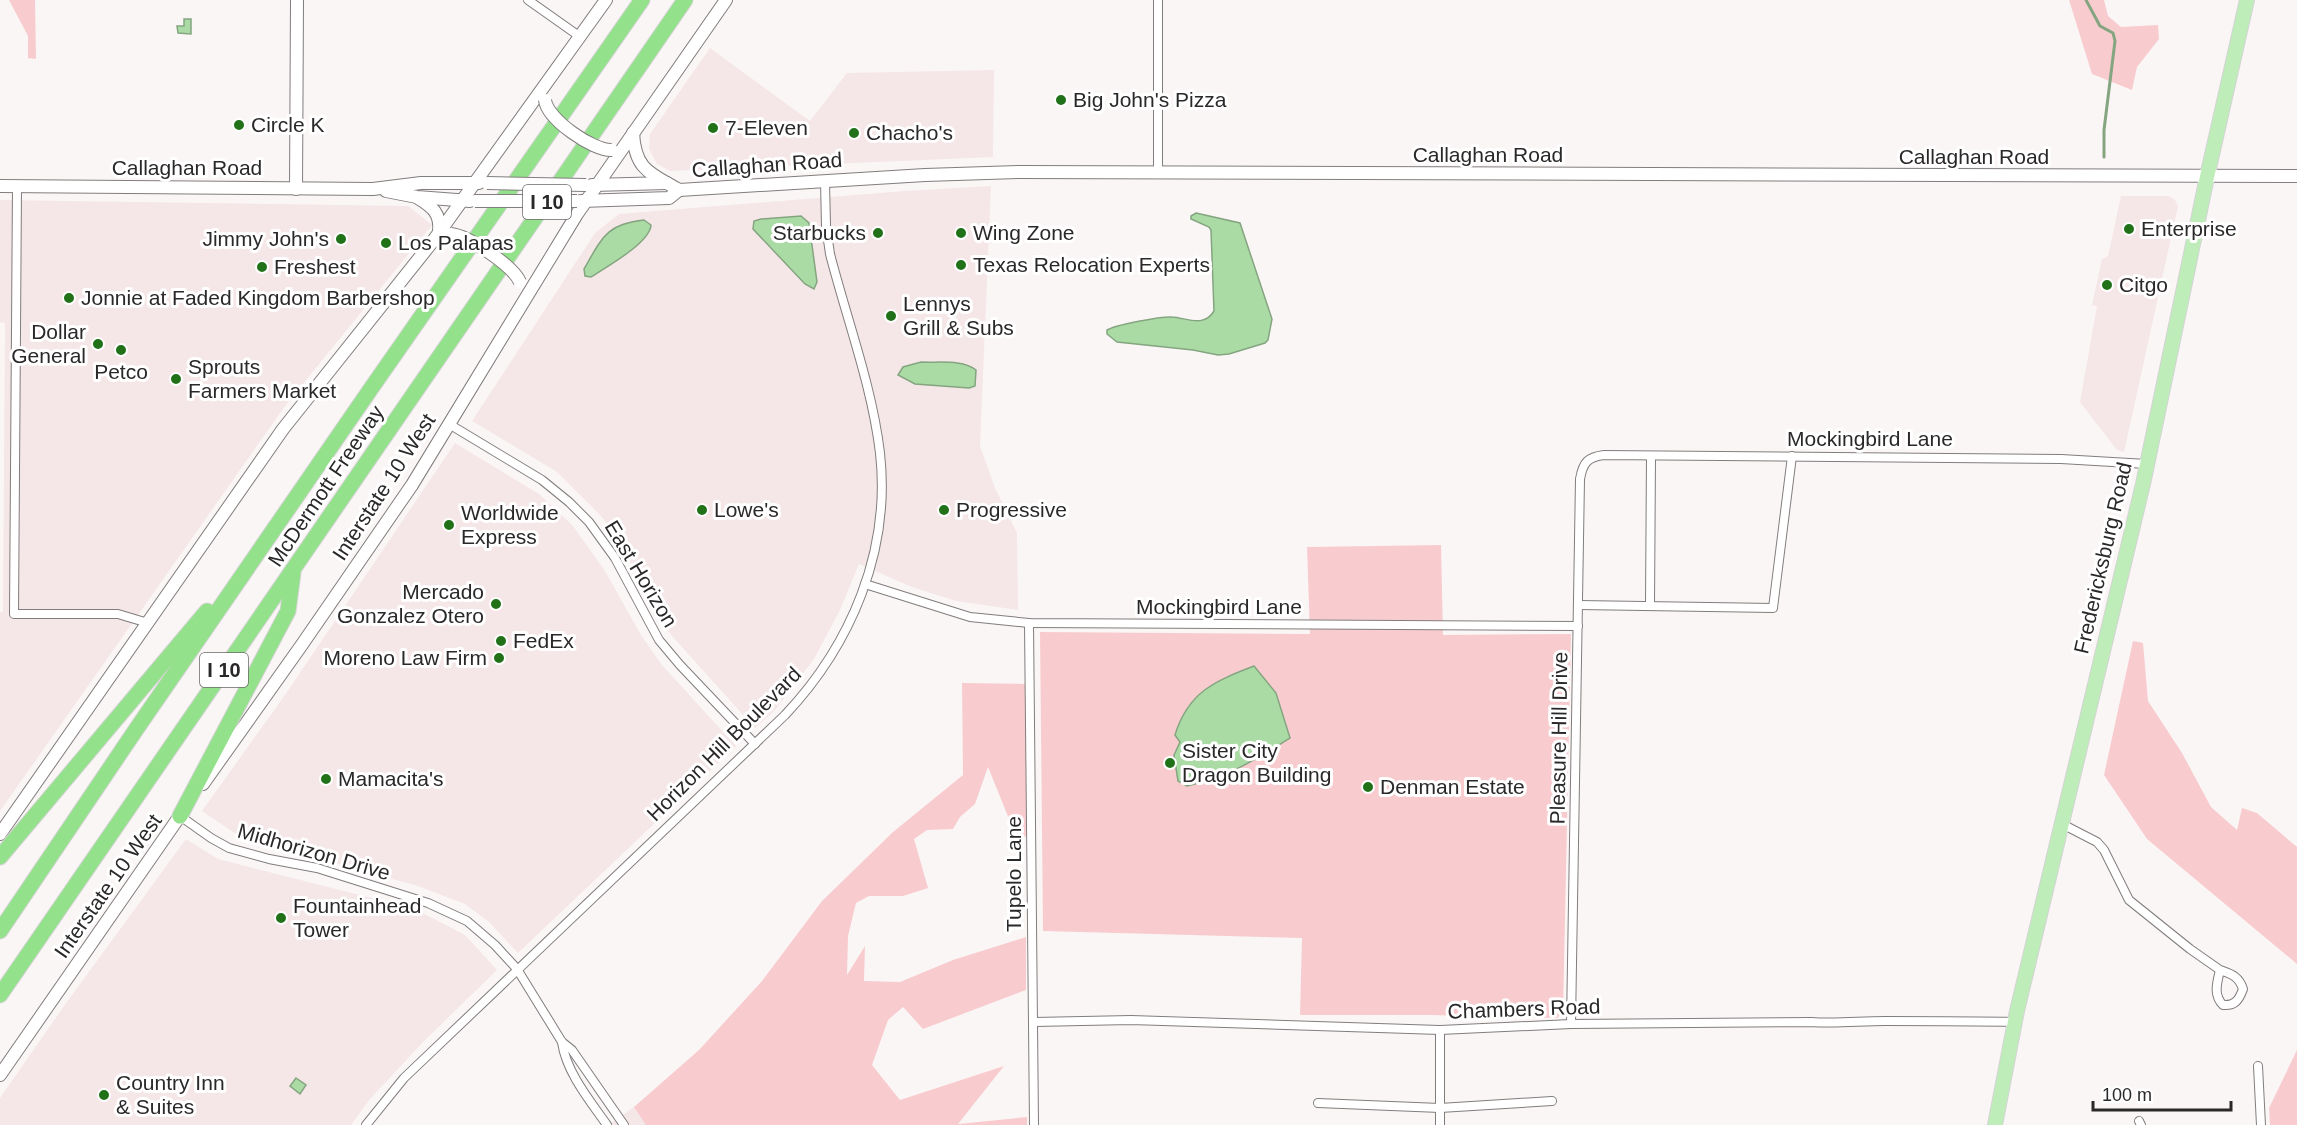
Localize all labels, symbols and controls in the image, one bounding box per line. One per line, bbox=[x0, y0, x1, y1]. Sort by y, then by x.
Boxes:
place label: Big John's Pizza bbox=[1073, 88, 1227, 111]
marker: Big John's Pizza bbox=[1054, 93, 1068, 107]
place label: Circle K bbox=[251, 113, 325, 136]
place label: 7-Eleven bbox=[725, 116, 808, 139]
marker: Circle K bbox=[232, 118, 246, 132]
marker: 7-Eleven bbox=[706, 121, 720, 135]
place label: Chacho's bbox=[866, 121, 953, 144]
marker: Chacho's bbox=[847, 126, 861, 140]
street label: Callaghan Road bbox=[1413, 143, 1563, 166]
street label: Callaghan Road bbox=[1899, 145, 2049, 168]
street label: Callaghan Road bbox=[691, 148, 843, 181]
street label: Callaghan Road bbox=[112, 156, 262, 179]
road number: I 10 bbox=[523, 185, 571, 219]
place label: Enterprise bbox=[2141, 217, 2237, 240]
place label: Starbucks bbox=[773, 221, 866, 244]
place label: Wing Zone bbox=[973, 221, 1075, 244]
marker: Enterprise bbox=[2122, 222, 2136, 236]
marker: Starbucks bbox=[871, 226, 885, 240]
marker: Wing Zone bbox=[954, 226, 968, 240]
place label: Jimmy John's bbox=[202, 227, 329, 250]
place label: Los Palapas bbox=[398, 231, 514, 254]
marker: Jimmy John's bbox=[334, 232, 348, 246]
marker: Los Palapas bbox=[379, 236, 393, 250]
place label: Texas Relocation Experts bbox=[973, 253, 1210, 276]
place label: Freshest bbox=[274, 255, 356, 278]
marker: Texas Relocation Experts bbox=[954, 258, 968, 272]
marker: Freshest bbox=[255, 260, 269, 274]
place label: Citgo bbox=[2119, 273, 2168, 296]
marker: Citgo bbox=[2100, 278, 2114, 292]
place label: Jonnie at Faded Kingdom Barbershop bbox=[81, 286, 435, 309]
marker: Jonnie at Faded Kingdom Barbershop bbox=[62, 291, 76, 305]
place label: Lennys Grill & Subs bbox=[903, 292, 1014, 339]
marker: Lennys Grill & Subs bbox=[884, 309, 898, 323]
place label: Dollar General bbox=[11, 320, 86, 367]
marker: Dollar General bbox=[91, 337, 105, 351]
marker: Petco bbox=[114, 343, 128, 357]
place label: Sprouts Farmers Market bbox=[188, 355, 336, 402]
place label: Petco bbox=[94, 360, 148, 383]
marker: Sprouts Farmers Market bbox=[169, 372, 183, 386]
street label: McDermott Freeway bbox=[263, 401, 388, 571]
street label: Interstate 10 West bbox=[328, 409, 440, 564]
street label: Mockingbird Lane bbox=[1787, 427, 1953, 450]
street label: Fredericksburg Road bbox=[2069, 460, 2136, 656]
place label: Lowe's bbox=[714, 498, 779, 521]
place label: Progressive bbox=[956, 498, 1067, 521]
place label: Worldwide Express bbox=[461, 501, 559, 548]
marker: Lowe's bbox=[695, 503, 709, 517]
marker: Progressive bbox=[937, 503, 951, 517]
street label: East Horizon bbox=[601, 516, 682, 631]
marker: Worldwide Express bbox=[442, 518, 456, 532]
place label: Mercado Gonzalez Otero bbox=[337, 580, 484, 627]
street label: Mockingbird Lane bbox=[1136, 595, 1302, 618]
marker: Mercado Gonzalez Otero bbox=[489, 597, 503, 611]
place label: FedEx bbox=[513, 629, 574, 652]
marker: FedEx bbox=[494, 634, 508, 648]
place label: Moreno Law Firm bbox=[324, 646, 487, 669]
marker: Moreno Law Firm bbox=[492, 651, 506, 665]
street label: Pleasure Hill Drive bbox=[1545, 651, 1572, 825]
road number: I 10 bbox=[200, 653, 248, 687]
street label: Horizon Hill Boulevard bbox=[642, 662, 805, 825]
place label: Sister City Dragon Building bbox=[1182, 739, 1331, 786]
marker: Sister City Dragon Building bbox=[1163, 756, 1177, 770]
place label: Mamacita's bbox=[338, 767, 444, 790]
marker: Mamacita's bbox=[319, 772, 333, 786]
place label: Denman Estate bbox=[1380, 775, 1525, 798]
marker: Denman Estate bbox=[1361, 780, 1375, 794]
street label: Interstate 10 West bbox=[49, 809, 166, 962]
street label: Tupelo Lane bbox=[1002, 816, 1025, 932]
street label: Midhorizon Drive bbox=[235, 819, 393, 884]
place label: Fountainhead Tower bbox=[293, 894, 421, 941]
marker: Fountainhead Tower bbox=[274, 911, 288, 925]
street label: Chambers Road bbox=[1447, 994, 1601, 1023]
place label: Country Inn & Suites bbox=[116, 1071, 225, 1118]
scale bar bbox=[2093, 1074, 2231, 1112]
text: 100 m bbox=[2102, 1085, 2152, 1105]
marker: Country Inn & Suites bbox=[97, 1088, 111, 1102]

